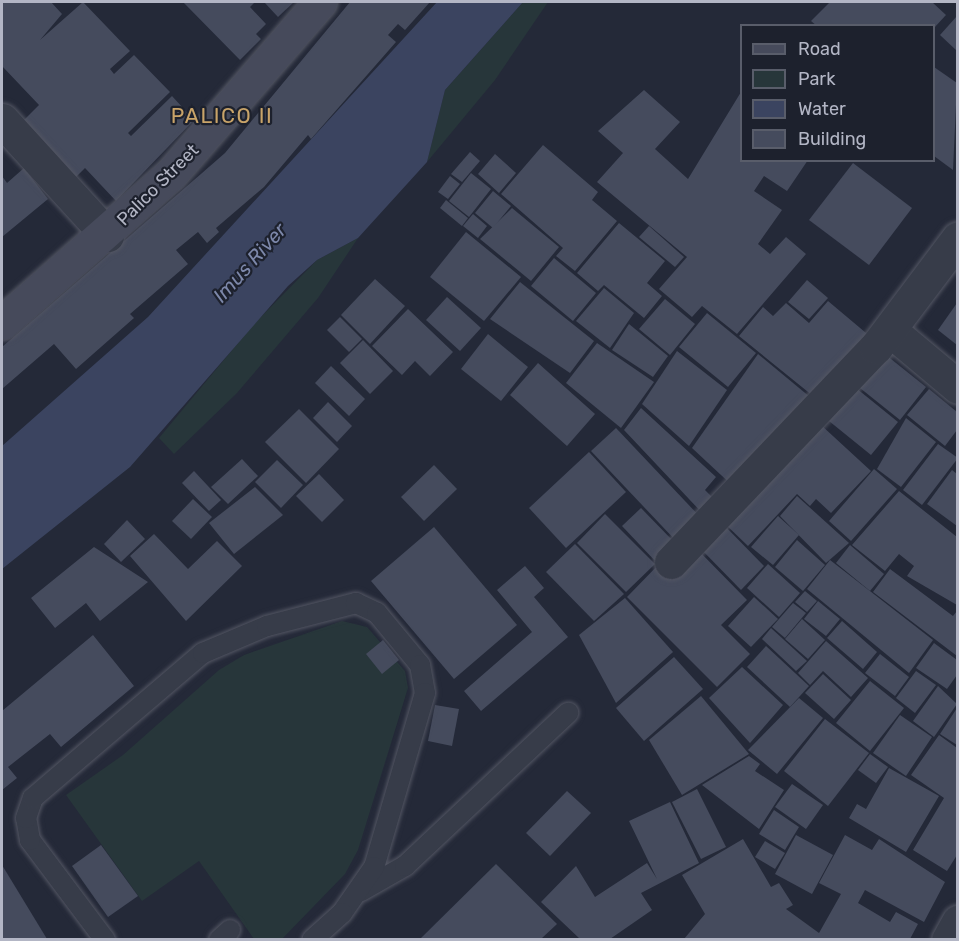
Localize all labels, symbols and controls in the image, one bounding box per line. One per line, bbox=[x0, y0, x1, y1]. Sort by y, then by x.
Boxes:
legend bbox=[740, 24, 935, 162]
text: Road bbox=[798, 38, 841, 60]
text: Park bbox=[798, 68, 835, 90]
text: Water bbox=[798, 98, 846, 120]
district label: PALICO II bbox=[171, 103, 273, 129]
text: Building bbox=[798, 128, 866, 150]
street label: Palico Street bbox=[113, 140, 203, 230]
water label: Imus River bbox=[208, 219, 292, 307]

